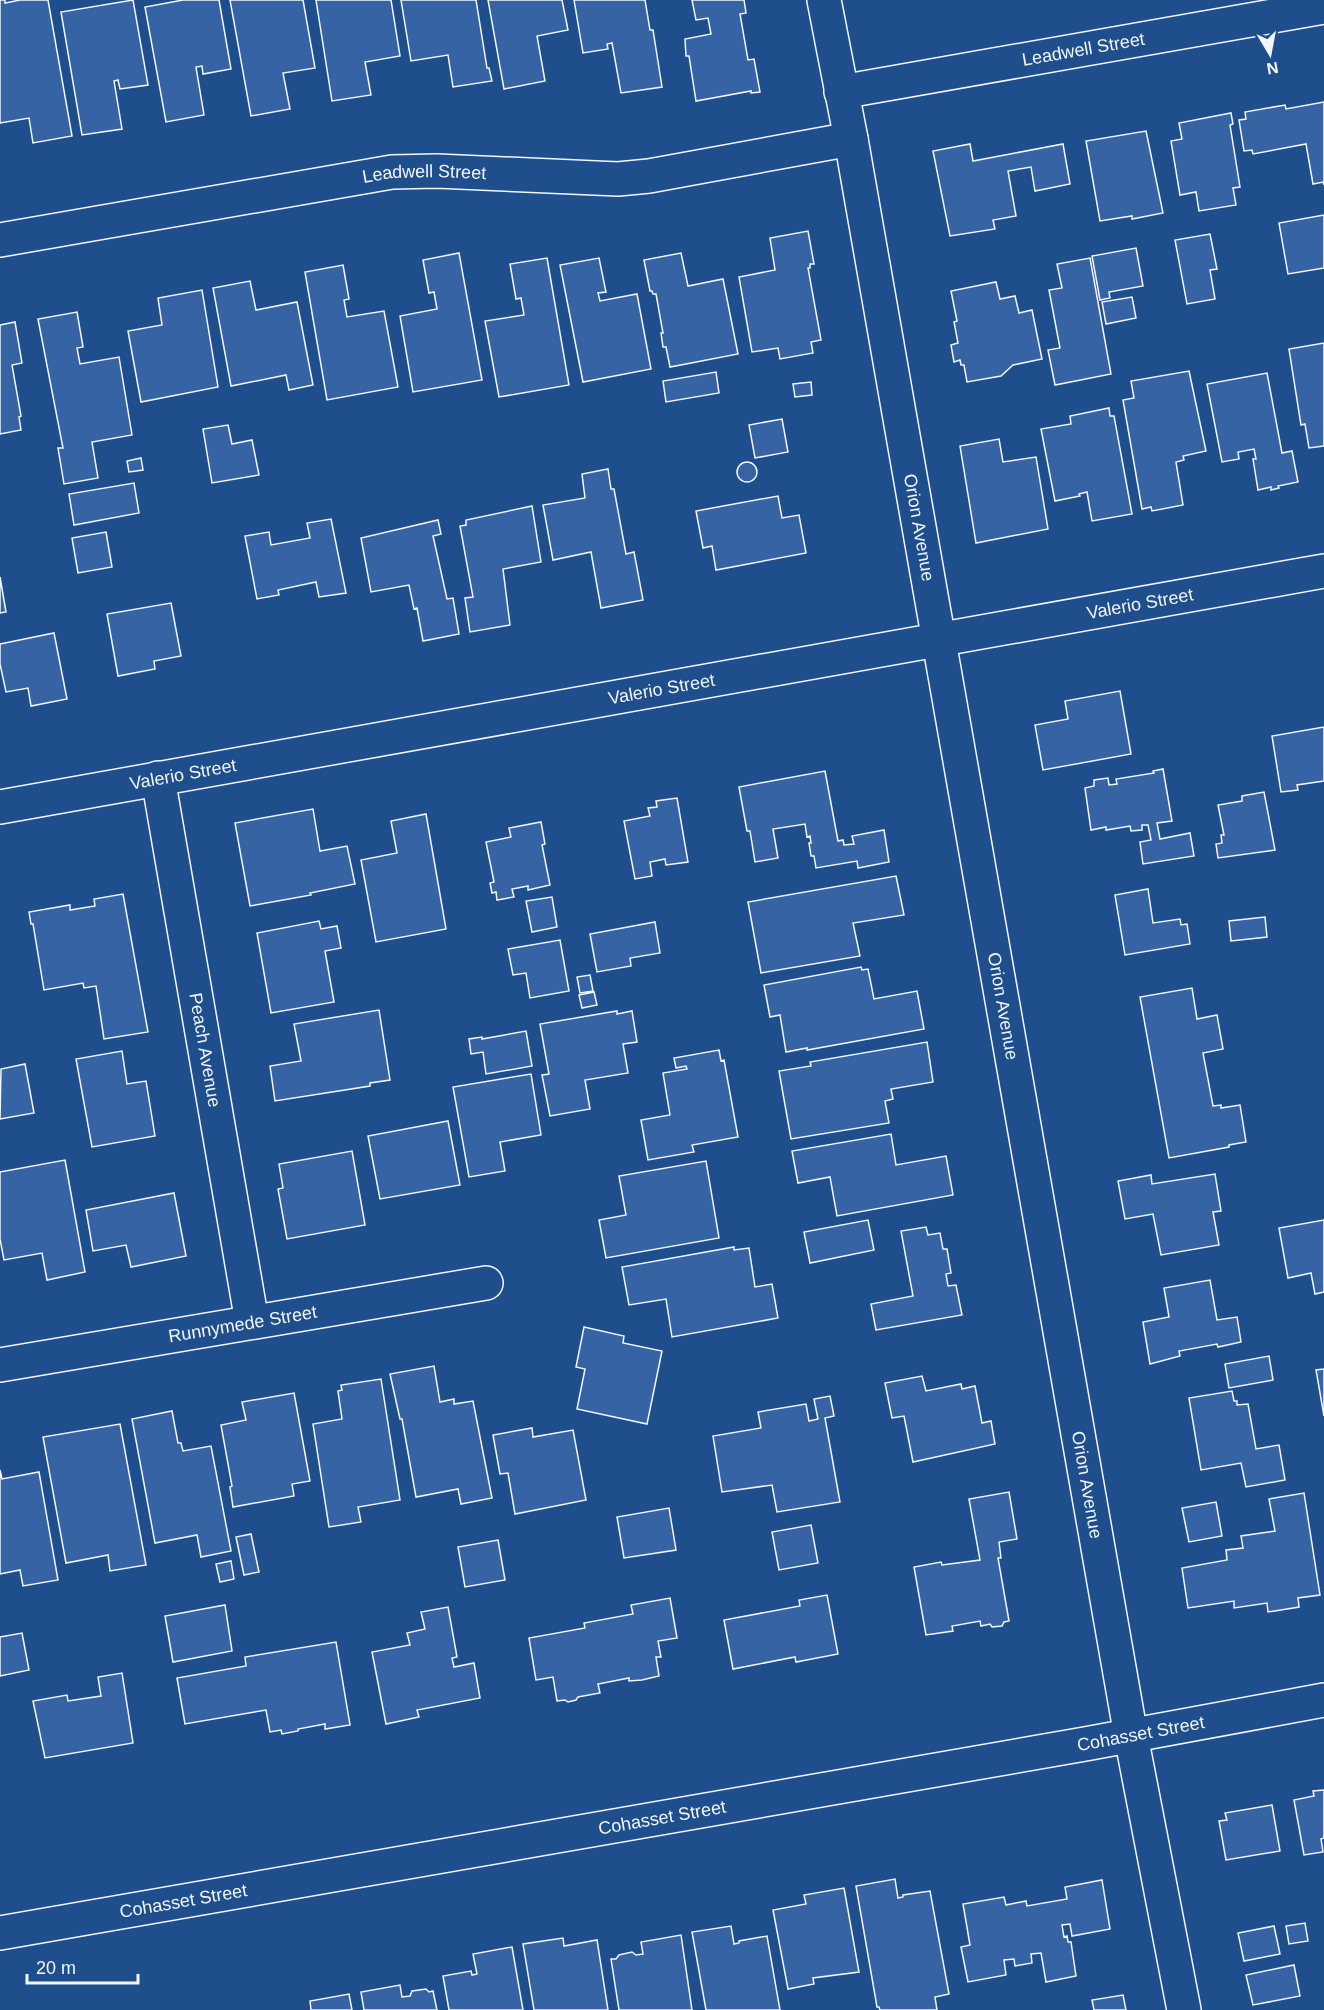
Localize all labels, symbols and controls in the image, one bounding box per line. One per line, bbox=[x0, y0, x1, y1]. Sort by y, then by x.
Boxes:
north arrow bbox=[1240, 24, 1300, 84]
street label: Leadwell Street bbox=[1020, 29, 1146, 70]
text: N bbox=[1265, 59, 1280, 78]
street label: Leadwell Street bbox=[361, 161, 487, 187]
street label: Orion Avenue bbox=[900, 472, 938, 583]
street label: Valerio Street bbox=[1085, 584, 1195, 623]
street label: Valerio Street bbox=[607, 670, 716, 708]
street label: Valerio Street bbox=[128, 755, 238, 794]
street label: Orion Avenue bbox=[984, 951, 1022, 1061]
street label: Peach Avenue bbox=[185, 991, 225, 1109]
street label: Runnymede Street bbox=[167, 1302, 318, 1346]
street label: Orion Avenue bbox=[1068, 1430, 1106, 1540]
street label: Cohasset Street bbox=[1075, 1712, 1206, 1755]
street label: Cohasset Street bbox=[597, 1797, 727, 1839]
street label: Cohasset Street bbox=[118, 1880, 249, 1922]
scale bar bbox=[27, 1947, 138, 1985]
text: 20 m bbox=[36, 1958, 76, 1978]

